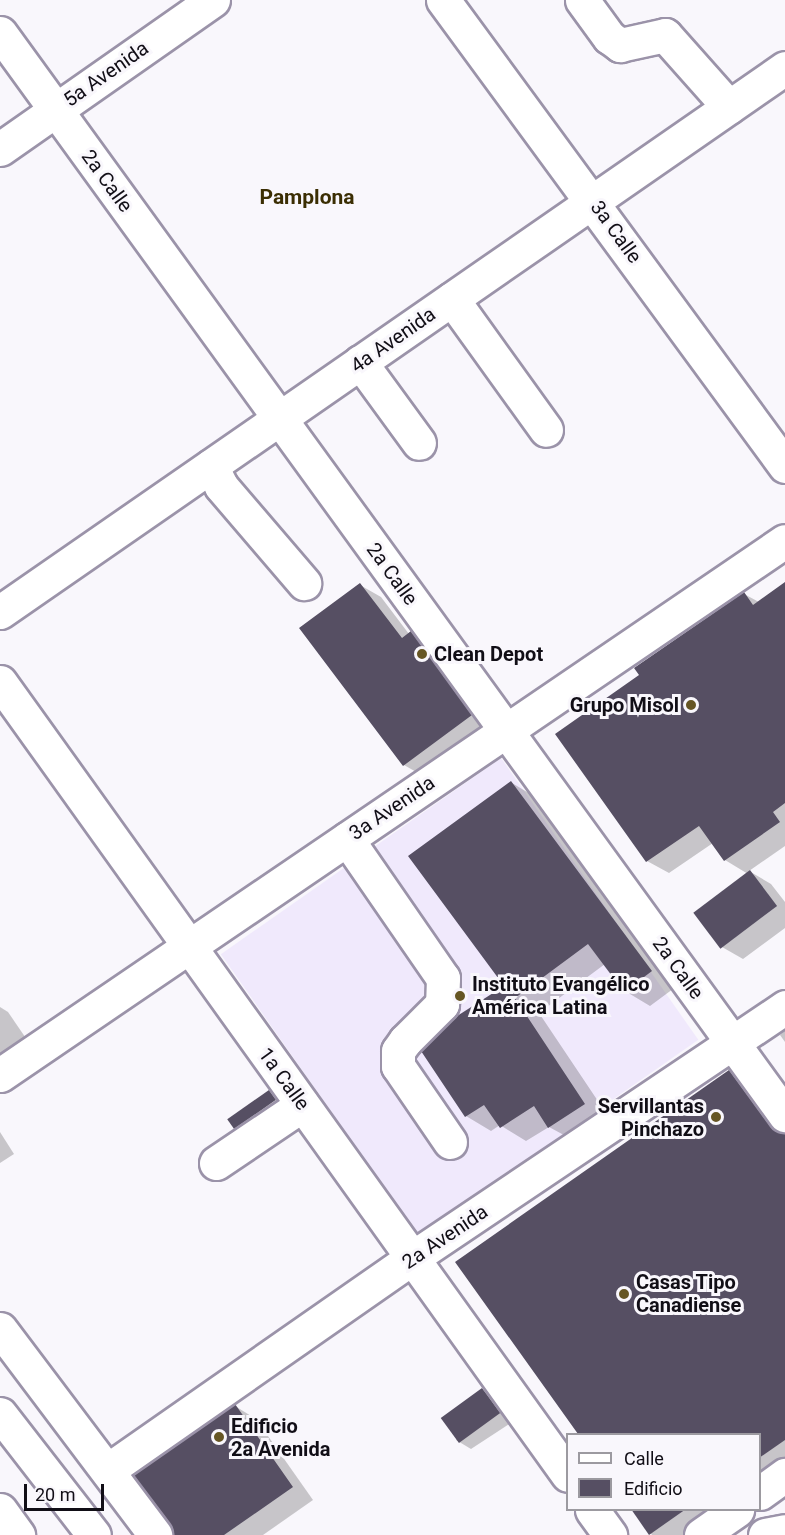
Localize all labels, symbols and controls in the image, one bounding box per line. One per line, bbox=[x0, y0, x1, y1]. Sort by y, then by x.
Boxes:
street label: 5a Avenida bbox=[59, 36, 153, 112]
street label: 2a Calle bbox=[76, 145, 138, 217]
district label: Pamplona bbox=[259, 184, 355, 210]
street label: 3a Calle bbox=[585, 196, 647, 268]
street label: 4a Avenida bbox=[346, 302, 440, 378]
street label: 2a Calle bbox=[361, 538, 423, 610]
place label: Clean Depot bbox=[434, 642, 543, 666]
marker: Clean Depot bbox=[415, 647, 429, 661]
place label: Grupo Misol bbox=[570, 693, 679, 717]
marker: Grupo Misol bbox=[684, 698, 698, 712]
street label: 3a Avenida bbox=[345, 771, 439, 845]
street label: 2a Calle bbox=[647, 932, 709, 1004]
place label: Instituto Evangélico América Latina bbox=[472, 972, 650, 1019]
marker: Instituto Evangélico América Latina bbox=[453, 989, 467, 1003]
street label: 1a Calle bbox=[253, 1043, 315, 1115]
place label: Servillantas Pinchazo bbox=[598, 1094, 704, 1141]
marker: Servillantas Pinchazo bbox=[709, 1110, 723, 1124]
street label: 2a Avenida bbox=[398, 1200, 492, 1274]
place label: Casas Tipo Canadiense bbox=[636, 1270, 741, 1317]
marker: Casas Tipo Canadiense bbox=[617, 1287, 631, 1301]
place label: Edificio 2a Avenida bbox=[231, 1414, 330, 1461]
marker: Edificio 2a Avenida bbox=[212, 1430, 226, 1444]
legend bbox=[566, 1433, 761, 1511]
text: Calle bbox=[624, 1448, 664, 1469]
scale bar bbox=[27, 1472, 106, 1510]
text: Edificio bbox=[624, 1478, 683, 1499]
text: 20 m bbox=[35, 1484, 75, 1505]

